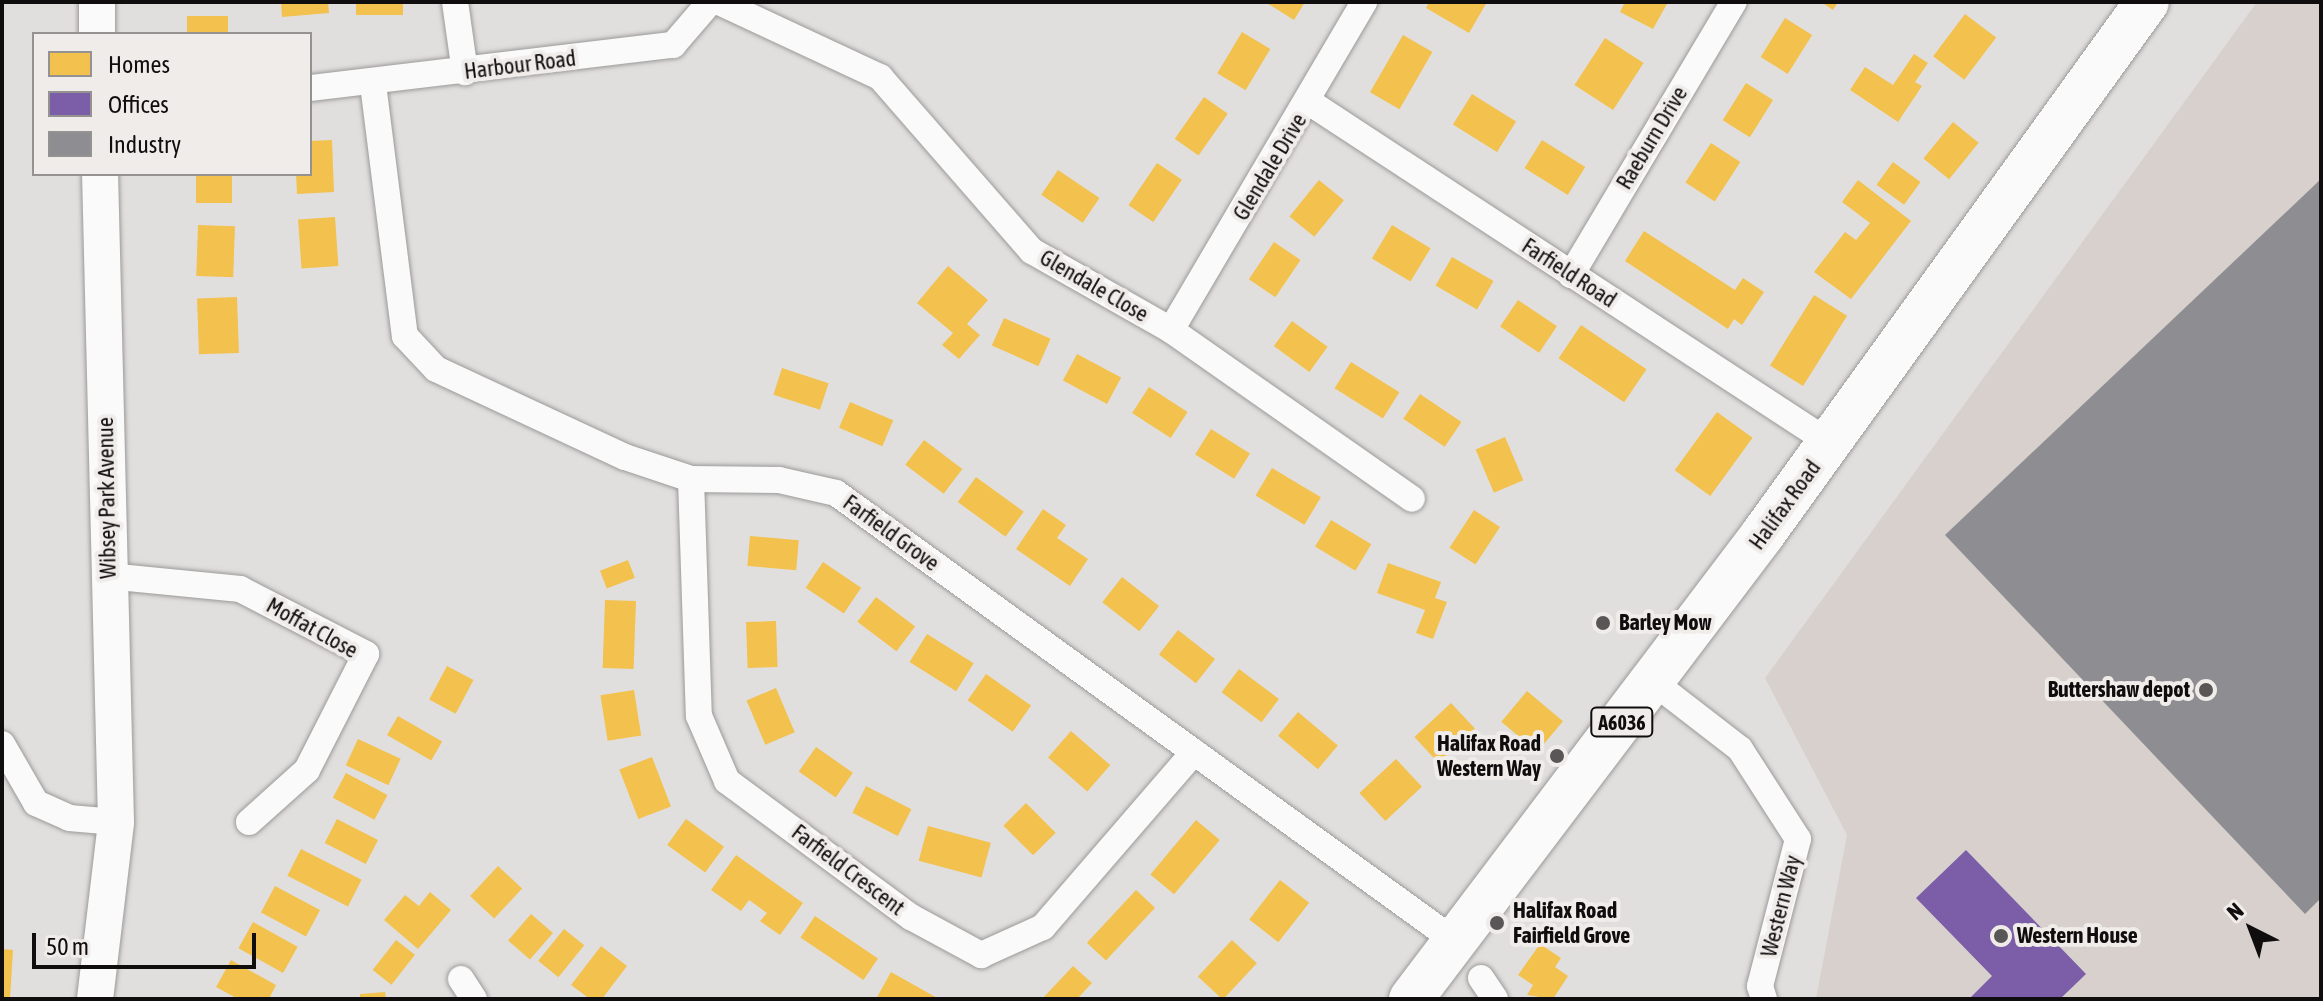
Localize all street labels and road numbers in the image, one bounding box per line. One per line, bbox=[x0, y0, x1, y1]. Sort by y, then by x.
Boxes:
street label: Harbour Road bbox=[463, 45, 577, 85]
street label: Raeburn Drive bbox=[1611, 82, 1693, 194]
street label: Glendale Drive bbox=[1228, 109, 1312, 225]
street label: Farfield Road bbox=[1517, 233, 1621, 313]
street label: Glendale Close bbox=[1035, 244, 1153, 328]
street label: Wibsey Park Avenue bbox=[92, 417, 122, 579]
street label: Halifax Road bbox=[1744, 455, 1826, 555]
street label: Farfield Grove bbox=[838, 489, 944, 577]
street label: Moffat Close bbox=[262, 592, 362, 664]
road number: A6036 bbox=[1590, 706, 1654, 738]
street label: Farfield Crescent bbox=[786, 819, 910, 921]
street label: Western Way bbox=[1756, 852, 1806, 960]

